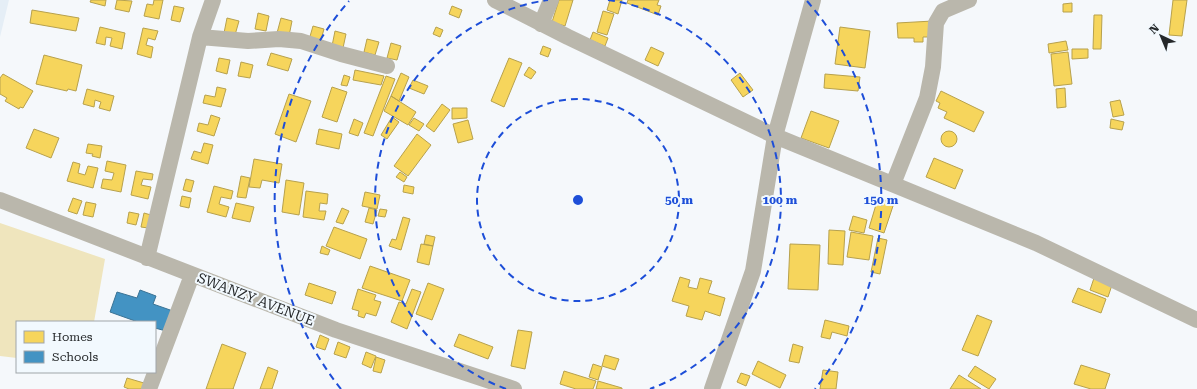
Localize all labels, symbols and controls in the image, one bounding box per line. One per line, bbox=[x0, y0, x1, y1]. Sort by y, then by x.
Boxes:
north arrow bbox=[1141, 16, 1181, 56]
text: N bbox=[1147, 21, 1162, 37]
centre of rings bbox=[571, 193, 585, 207]
text: 50 m bbox=[665, 193, 693, 207]
text: 100 m bbox=[763, 193, 798, 207]
text: 150 m bbox=[864, 193, 899, 207]
street label: SWANZY AVENUE bbox=[195, 269, 317, 329]
legend bbox=[16, 321, 156, 373]
text: Homes bbox=[52, 330, 93, 344]
text: Schools bbox=[52, 350, 99, 364]

